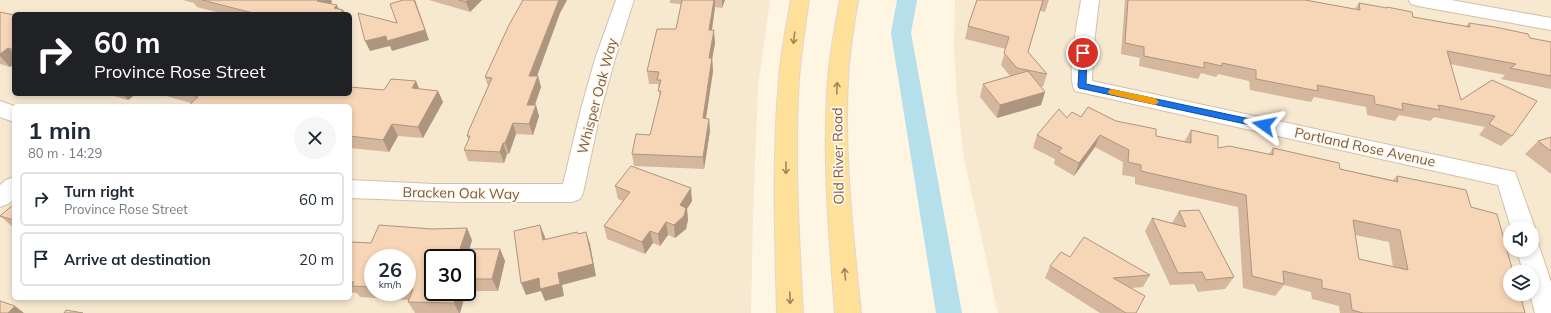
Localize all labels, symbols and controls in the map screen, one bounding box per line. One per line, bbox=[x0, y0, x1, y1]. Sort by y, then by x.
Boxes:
text: 60 m bbox=[94, 25, 160, 60]
icon: right bbox=[28, 28, 80, 80]
one-way arrow bbox=[790, 32, 797, 45]
street label: Whisper Oak Way bbox=[573, 35, 621, 156]
pin bbox=[1066, 36, 1100, 70]
icon: arrive bbox=[1072, 42, 1094, 64]
text: Province Rose Street bbox=[94, 60, 265, 83]
one-way arrow bbox=[833, 82, 841, 95]
position arrow bbox=[1243, 104, 1285, 146]
street label: Old River Road bbox=[828, 107, 848, 205]
text: 1 min bbox=[28, 115, 91, 145]
button: close bbox=[294, 117, 336, 159]
street label: Portland Rose Avenue bbox=[1293, 123, 1437, 171]
text: 80 m · 14:29 bbox=[28, 145, 102, 161]
one-way arrow bbox=[782, 161, 790, 174]
text: Turn right bbox=[64, 182, 134, 201]
street label: Bracken Oak Way bbox=[402, 183, 520, 203]
icon: right bbox=[30, 188, 52, 210]
text: 60 m bbox=[299, 190, 334, 209]
text: Province Rose Street bbox=[64, 201, 188, 217]
map controls bbox=[1503, 221, 1539, 301]
button: sound bbox=[1503, 221, 1539, 257]
icon: arrive bbox=[30, 248, 52, 270]
speed limit sign: 30 bbox=[424, 249, 476, 301]
text: Arrive at destination bbox=[64, 250, 211, 269]
text: 20 m bbox=[299, 250, 334, 269]
text: 26 bbox=[378, 257, 402, 282]
button: layers bbox=[1503, 265, 1539, 301]
one-way arrow bbox=[841, 268, 848, 281]
text: km/h bbox=[379, 278, 401, 291]
one-way arrow bbox=[786, 291, 794, 304]

